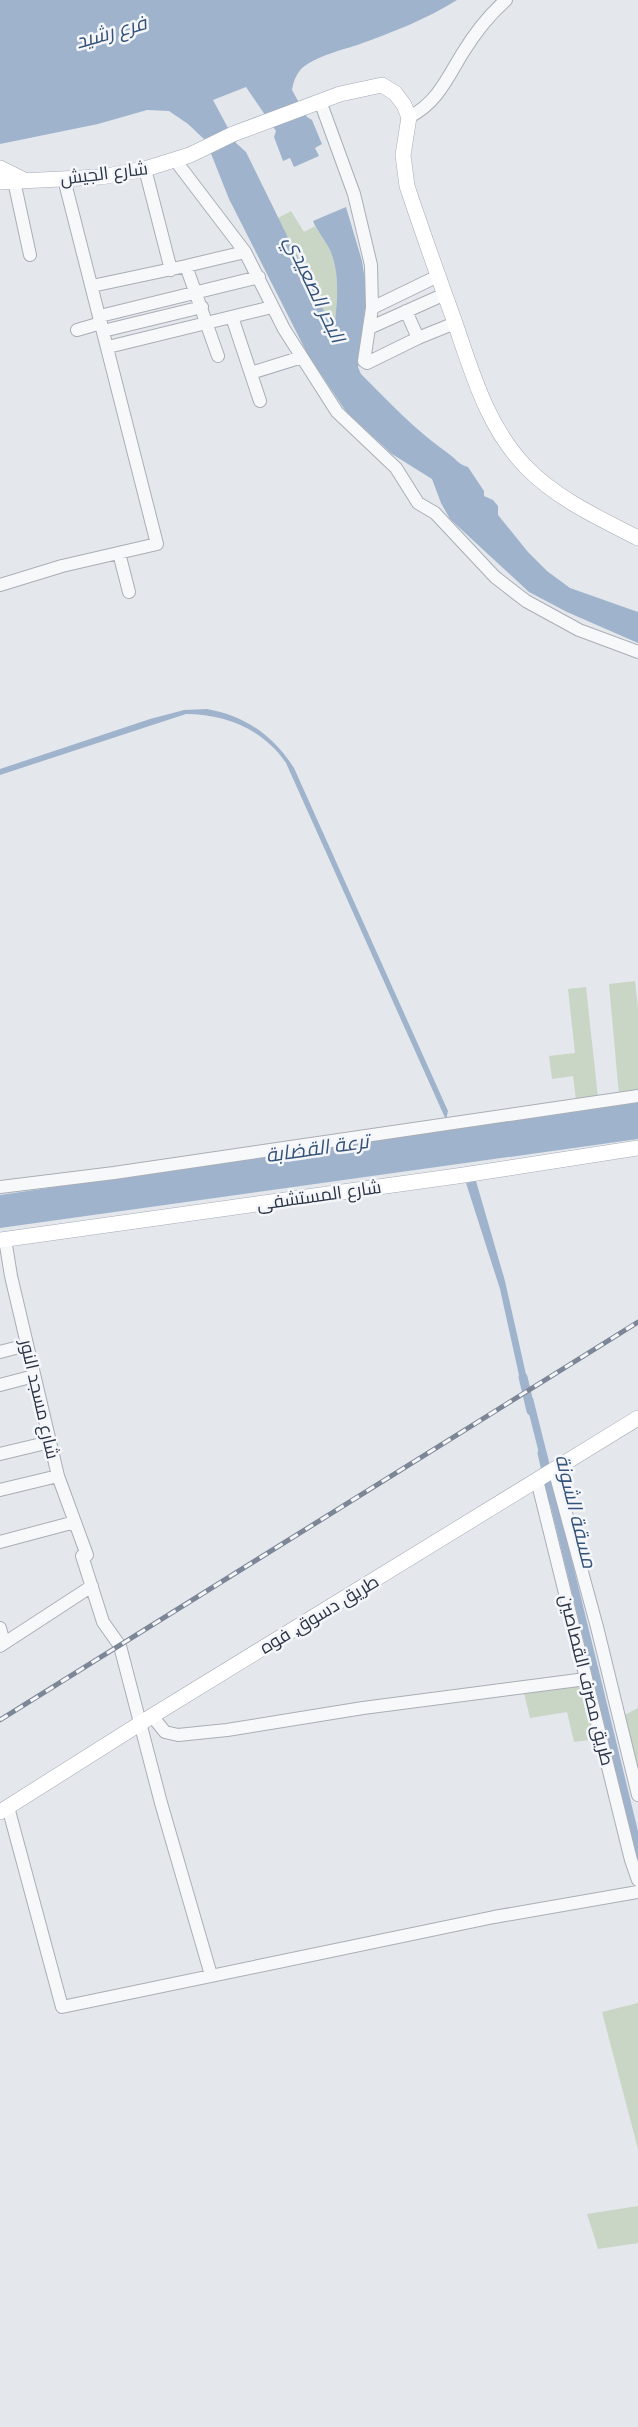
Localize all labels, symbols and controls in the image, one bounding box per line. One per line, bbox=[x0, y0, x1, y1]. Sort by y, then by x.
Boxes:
water label: فرع رشيد bbox=[72, 9, 152, 56]
street label: شارع الجيش bbox=[59, 156, 149, 191]
water label: البحر الصعيدي bbox=[276, 231, 352, 350]
water label: ترعة القضابة bbox=[264, 1127, 374, 1168]
street label: شارع المستشفى bbox=[255, 1175, 383, 1216]
street label: شارع مسجد النور bbox=[14, 1336, 65, 1461]
water label: مسقة الشونة bbox=[549, 1451, 603, 1572]
street label: طريق دسوق, فوه bbox=[255, 1569, 383, 1659]
street label: طريق مصرف القصاصين bbox=[554, 1592, 619, 1768]

